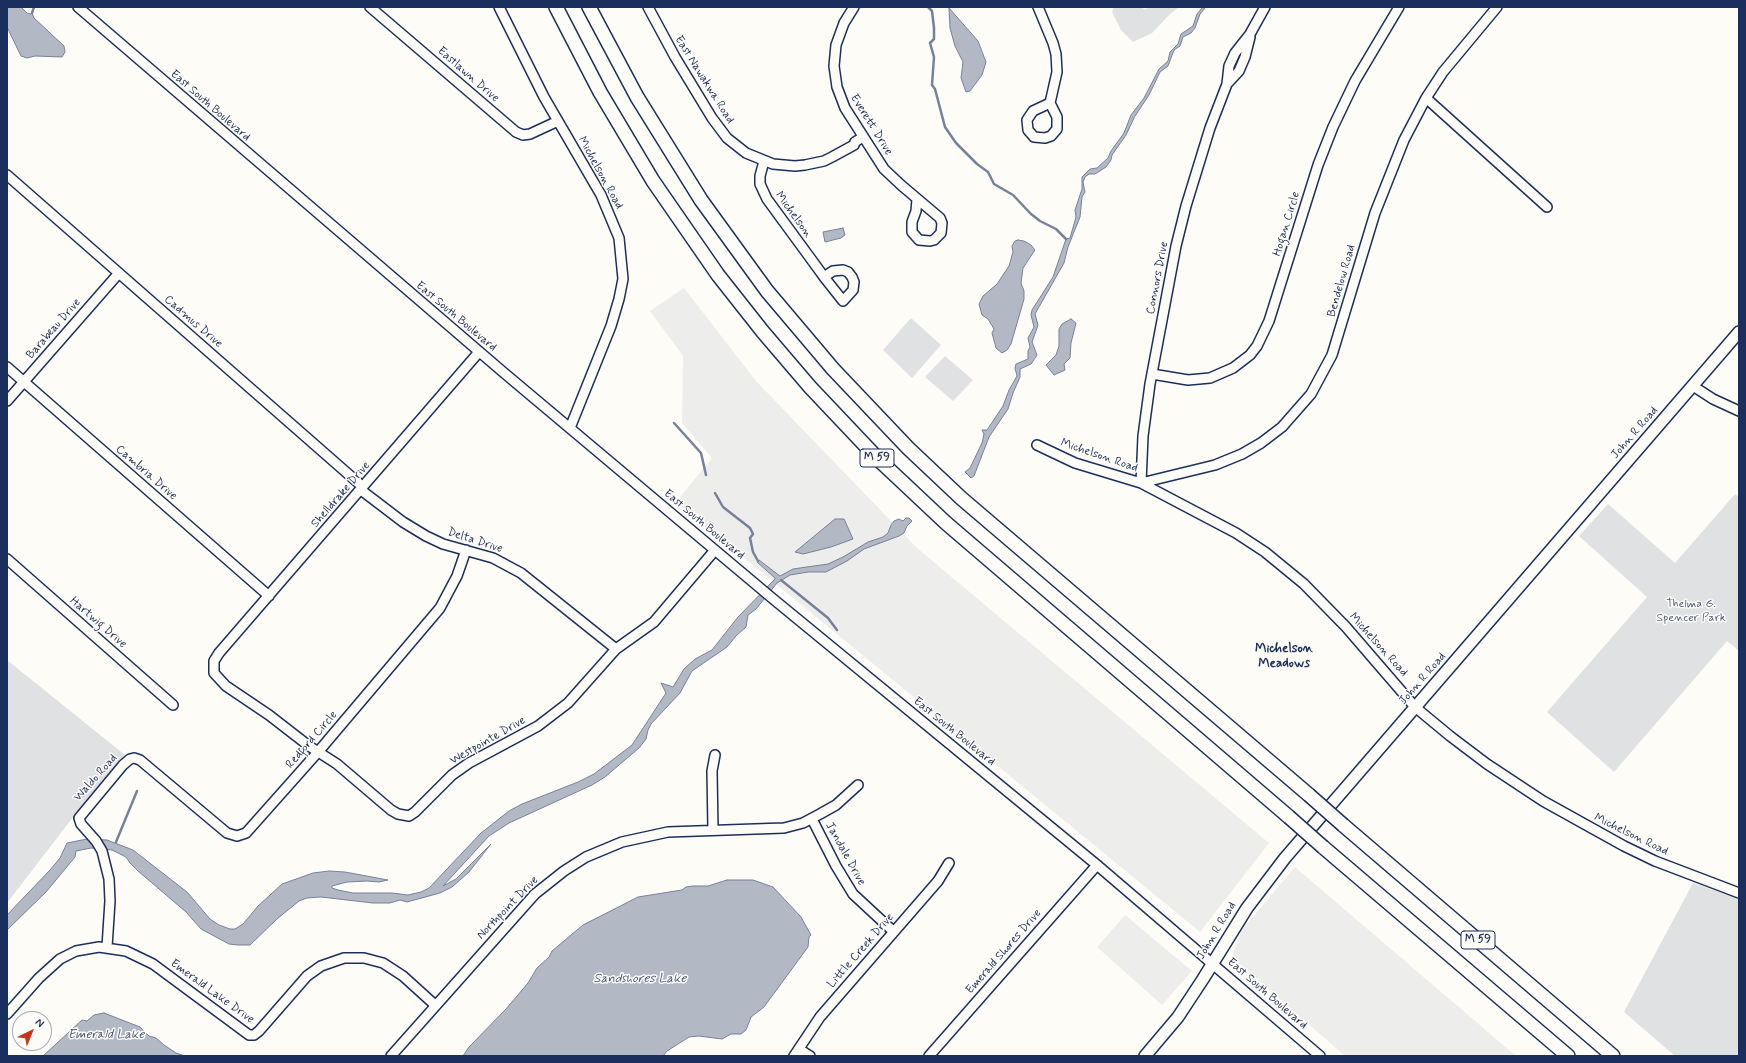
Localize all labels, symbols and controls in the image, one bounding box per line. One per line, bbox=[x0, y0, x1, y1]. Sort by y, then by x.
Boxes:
street label: East Nawakwa Road bbox=[671, 33, 737, 127]
street label: Eastlawn Drive bbox=[434, 44, 502, 106]
street label: East South Boulevard bbox=[167, 67, 253, 145]
street label: Everett Drive bbox=[847, 92, 895, 158]
street label: Michelson Road bbox=[574, 134, 626, 212]
street label: Michelson bbox=[771, 189, 815, 241]
street label: Hogan Circle bbox=[1270, 190, 1304, 258]
street label: Connors Drive bbox=[1144, 240, 1172, 316]
street label: Bendelow Road bbox=[1325, 243, 1359, 319]
street label: East South Boulevard bbox=[413, 279, 499, 355]
street label: Cadmus Drive bbox=[161, 293, 225, 351]
street label: Barabeau Drive bbox=[24, 296, 84, 362]
street label: John R Road bbox=[1608, 404, 1662, 462]
street label: Michelson Road bbox=[1058, 436, 1140, 476]
street label: Cambria Drive bbox=[112, 442, 180, 504]
road number: M 59 bbox=[860, 449, 894, 467]
street label: Shelldrake Drive bbox=[308, 459, 374, 531]
street label: East South Boulevard bbox=[661, 487, 747, 563]
street label: Delta Drive bbox=[445, 525, 505, 557]
street label: Hartwig Drive bbox=[66, 594, 130, 652]
park label: Thelma G. Spencer Park bbox=[1656, 597, 1726, 625]
street label: Michelson Road bbox=[1346, 610, 1410, 680]
district label: Michelson Meadows bbox=[1255, 641, 1313, 672]
street label: John R Road bbox=[1396, 650, 1450, 708]
street label: East South Boulevard bbox=[910, 695, 998, 769]
street label: Redford Circle bbox=[283, 708, 341, 772]
street label: Westpointe Drive bbox=[448, 714, 528, 768]
street label: Waldo Road bbox=[71, 751, 121, 805]
street label: Michelson Road bbox=[1592, 811, 1670, 859]
street label: Jandale Drive bbox=[822, 820, 868, 888]
street label: Northpoint Drive bbox=[474, 873, 542, 943]
street label: John R Road bbox=[1194, 900, 1240, 962]
street label: Emerald Shores Drive bbox=[963, 907, 1045, 997]
street label: Little Creek Drive bbox=[825, 911, 897, 991]
road number: M 59 bbox=[1461, 931, 1495, 949]
street label: East South Boulevard bbox=[1224, 955, 1310, 1033]
street label: Emerald Lake Drive bbox=[167, 957, 257, 1027]
water label: Sandshores Lake bbox=[594, 971, 686, 987]
north arrow bbox=[12, 1011, 52, 1051]
text: N bbox=[32, 1015, 47, 1031]
water label: Emerald Lake bbox=[68, 1027, 144, 1043]

